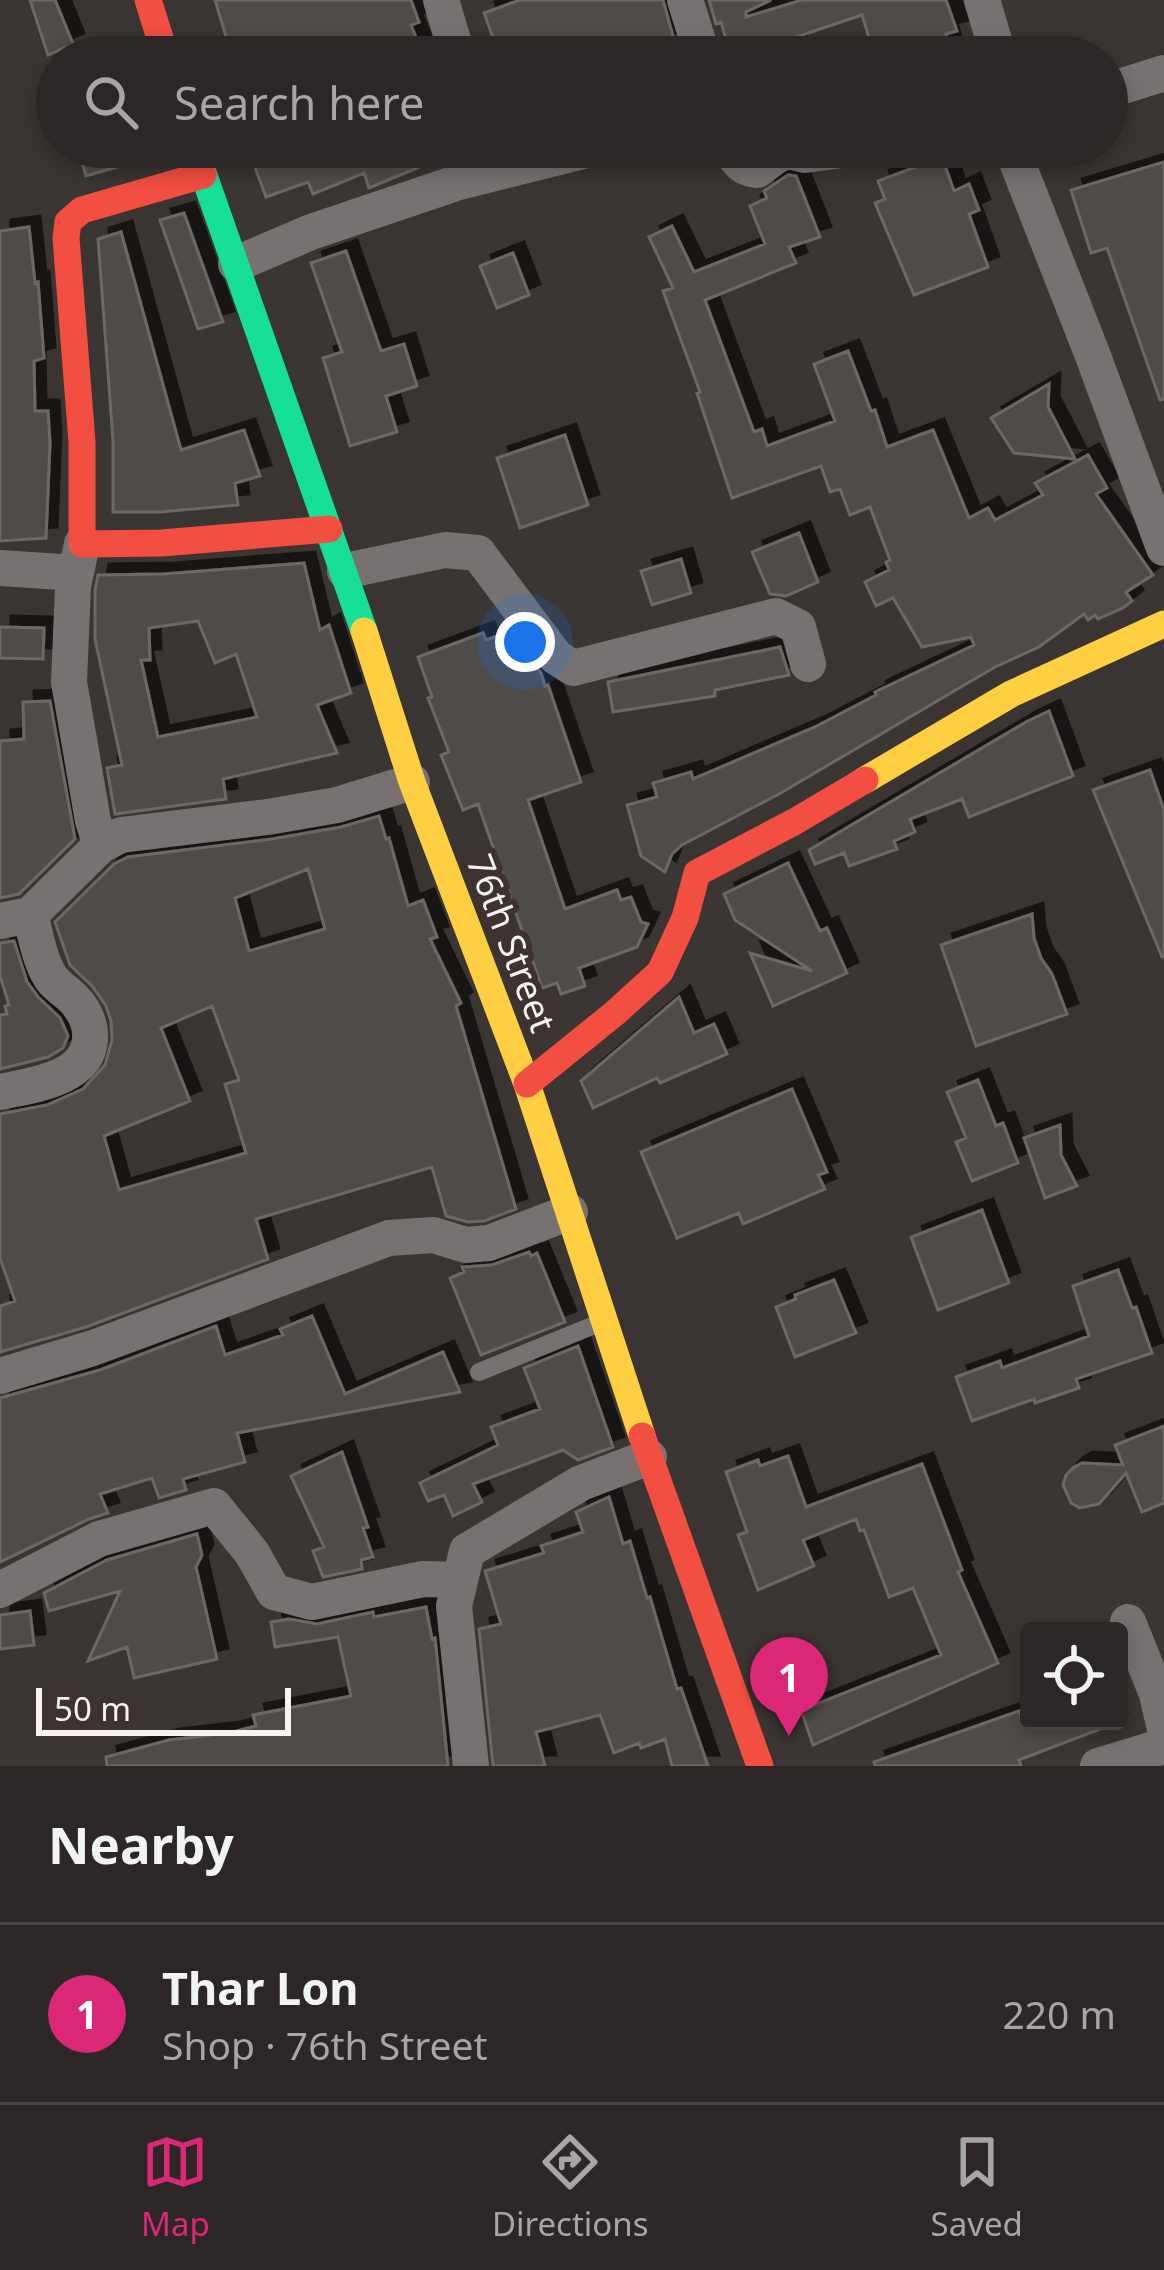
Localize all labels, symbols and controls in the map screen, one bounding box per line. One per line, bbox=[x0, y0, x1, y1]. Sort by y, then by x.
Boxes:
search box bbox=[36, 36, 1128, 168]
icon: search bbox=[78, 69, 144, 135]
text: Search here bbox=[174, 72, 424, 133]
your location bbox=[495, 612, 555, 672]
street label: 76th Street bbox=[456, 847, 568, 1039]
map controls bbox=[1020, 1622, 1128, 1730]
button: locate bbox=[1020, 1622, 1128, 1730]
pin: 1 bbox=[750, 1637, 828, 1736]
scale bar bbox=[36, 1682, 291, 1735]
text: 50 m bbox=[54, 1686, 131, 1731]
text: Nearby bbox=[48, 1809, 234, 1879]
text: Thar Lon bbox=[162, 1957, 359, 2018]
text: 1 bbox=[76, 1987, 98, 2040]
text: 220 m bbox=[1002, 1987, 1116, 2040]
text: Shop · 76th Street bbox=[162, 2018, 488, 2071]
tab: Map bbox=[141, 2129, 210, 2246]
tab: Directions bbox=[492, 2129, 649, 2246]
tab: Saved bbox=[931, 2129, 1023, 2246]

